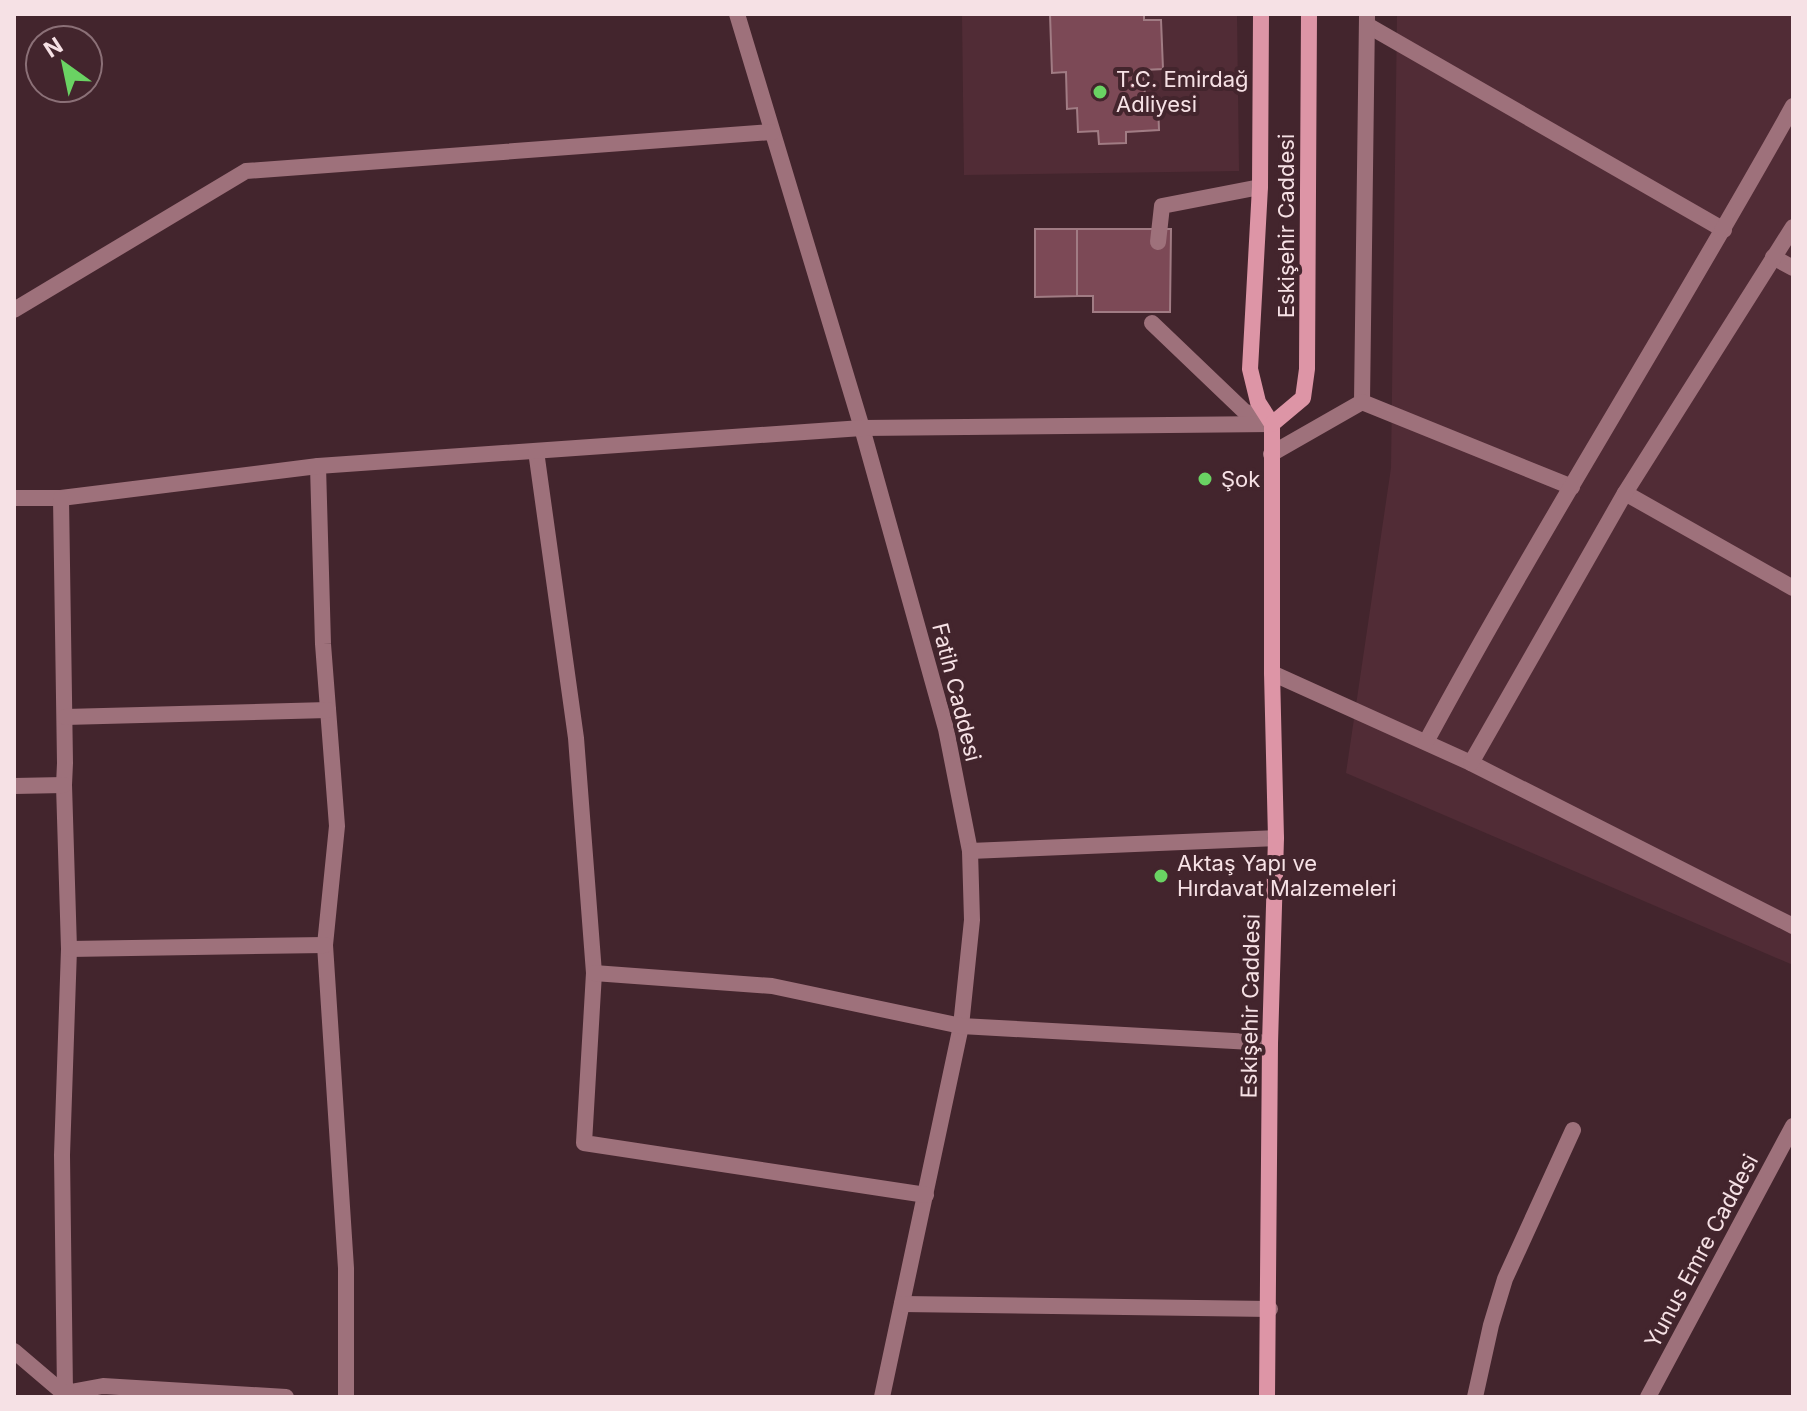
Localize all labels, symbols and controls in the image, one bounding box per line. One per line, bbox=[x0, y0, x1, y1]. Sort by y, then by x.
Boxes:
north arrow bbox=[24, 24, 104, 104]
text: N bbox=[39, 32, 67, 63]
place label: T.C. Emirdağ Adliyesi bbox=[1116, 66, 1248, 117]
marker: T.C. Emirdağ Adliyesi bbox=[1091, 83, 1109, 101]
street label: Eskişehir Caddesi bbox=[1273, 134, 1299, 318]
place label: Şok bbox=[1221, 466, 1260, 492]
marker: Şok bbox=[1196, 470, 1214, 488]
street label: Fatih Caddesi bbox=[927, 620, 987, 764]
place label: Aktaş Yapı ve Hırdavat Malzemeleri bbox=[1177, 850, 1397, 901]
marker: Aktaş Yapı ve Hırdavat Malzemeleri bbox=[1152, 867, 1170, 885]
street label: Eskişehir Caddesi bbox=[1235, 913, 1265, 1099]
street label: Yunus Emre Caddesi bbox=[1639, 1150, 1763, 1352]

